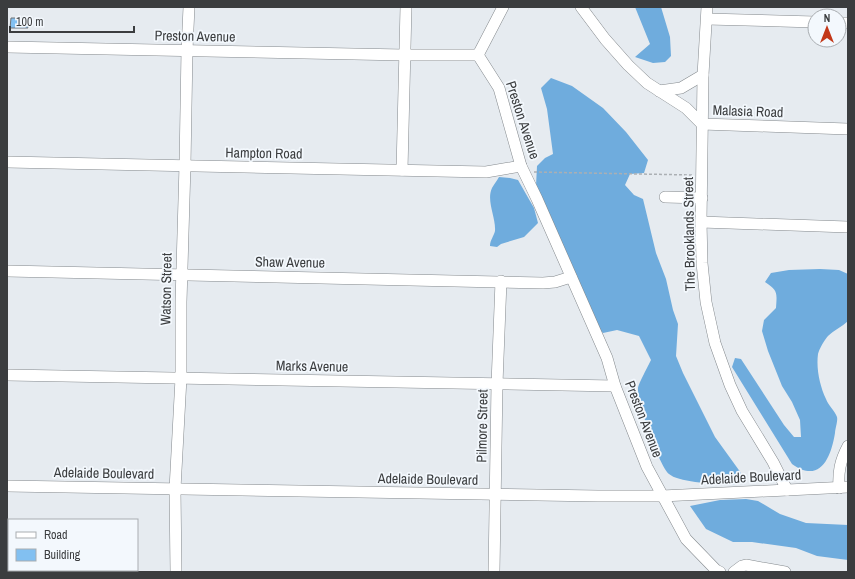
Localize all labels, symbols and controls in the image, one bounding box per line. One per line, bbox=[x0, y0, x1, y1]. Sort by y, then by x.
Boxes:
scale bar bbox=[10, 8, 134, 34]
north arrow bbox=[807, 8, 847, 48]
text: N bbox=[824, 11, 830, 25]
text: 100 m bbox=[16, 14, 43, 30]
street label: Preston Avenue bbox=[154, 26, 236, 46]
street label: Preston Avenue bbox=[502, 79, 544, 161]
street label: Malasia Road bbox=[712, 101, 784, 121]
street label: Hampton Road bbox=[225, 143, 303, 163]
street label: The Brooklands Street bbox=[679, 177, 699, 291]
street label: Shaw Avenue bbox=[255, 252, 325, 272]
street label: Watson Street bbox=[156, 253, 176, 325]
street label: Marks Avenue bbox=[276, 356, 348, 376]
street label: Preston Avenue bbox=[621, 378, 667, 460]
street label: Pilmore Street bbox=[472, 389, 492, 463]
street label: Adelaide Boulevard bbox=[53, 463, 154, 483]
street label: Adelaide Boulevard bbox=[699, 465, 802, 489]
street label: Adelaide Boulevard bbox=[377, 469, 478, 489]
legend bbox=[8, 519, 138, 571]
text: Road bbox=[44, 527, 68, 543]
text: Building bbox=[44, 547, 81, 563]

